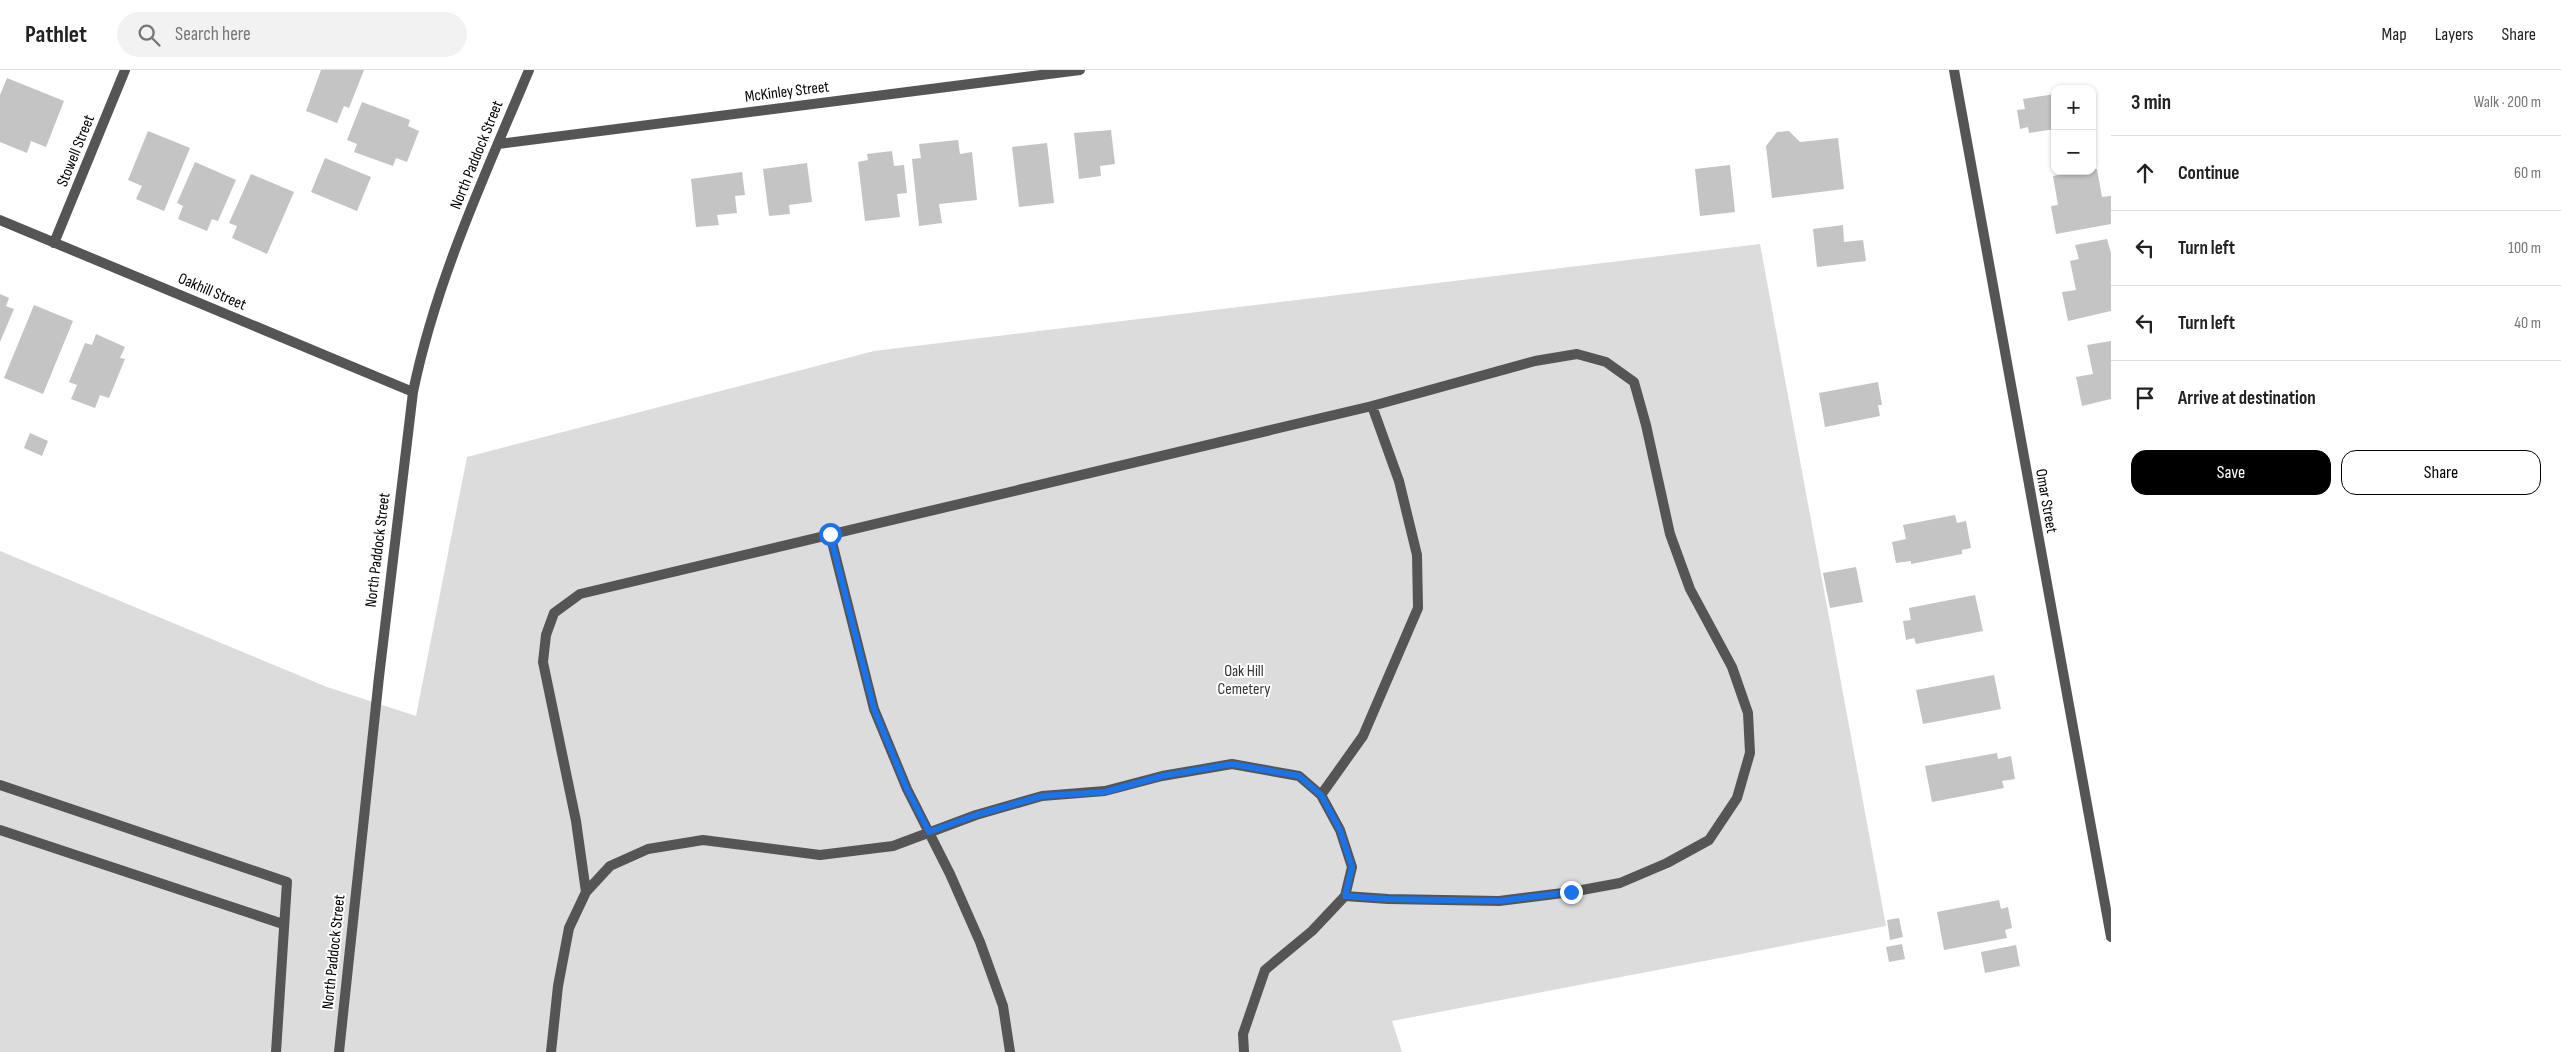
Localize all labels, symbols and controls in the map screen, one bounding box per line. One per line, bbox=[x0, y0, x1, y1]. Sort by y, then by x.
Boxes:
search box bbox=[117, 12, 467, 57]
text: Pathlet bbox=[25, 20, 87, 49]
icon: search bbox=[135, 21, 163, 49]
text: Search here bbox=[175, 23, 251, 46]
text: Map bbox=[2382, 24, 2407, 45]
text: Layers bbox=[2435, 24, 2474, 45]
text: Share bbox=[2502, 24, 2536, 45]
street label: McKinley Street bbox=[744, 77, 830, 107]
map controls bbox=[2051, 85, 2096, 175]
button: + bbox=[2051, 85, 2096, 130]
text: 3 min bbox=[2131, 90, 2171, 115]
text: Walk · 200 m bbox=[2474, 93, 2541, 112]
street label: North Paddock Street bbox=[447, 98, 507, 212]
street label: Stowell Street bbox=[53, 112, 99, 190]
button: − bbox=[2051, 130, 2096, 175]
icon: ahead bbox=[2131, 159, 2159, 187]
text: Continue bbox=[2178, 162, 2239, 185]
text: 60 m bbox=[2514, 164, 2541, 183]
icon: left bbox=[2131, 234, 2159, 262]
text: Turn left bbox=[2178, 237, 2235, 260]
text: 100 m bbox=[2508, 239, 2541, 258]
street label: Oakhill Street bbox=[175, 269, 249, 315]
icon: left bbox=[2131, 309, 2159, 337]
text: Turn left bbox=[2178, 312, 2235, 335]
text: 40 m bbox=[2514, 314, 2541, 333]
icon: arrive bbox=[2131, 384, 2159, 412]
text: Arrive at destination bbox=[2178, 387, 2316, 410]
button: Save bbox=[2131, 450, 2331, 495]
button: Share bbox=[2341, 450, 2541, 495]
street label: Omar Street bbox=[2031, 467, 2061, 535]
street label: North Paddock Street bbox=[362, 491, 394, 608]
route start bbox=[819, 523, 842, 546]
park label: Oak Hill Cemetery bbox=[1218, 662, 1270, 699]
route end bbox=[1560, 881, 1583, 904]
street label: North Paddock Street bbox=[319, 894, 349, 1010]

